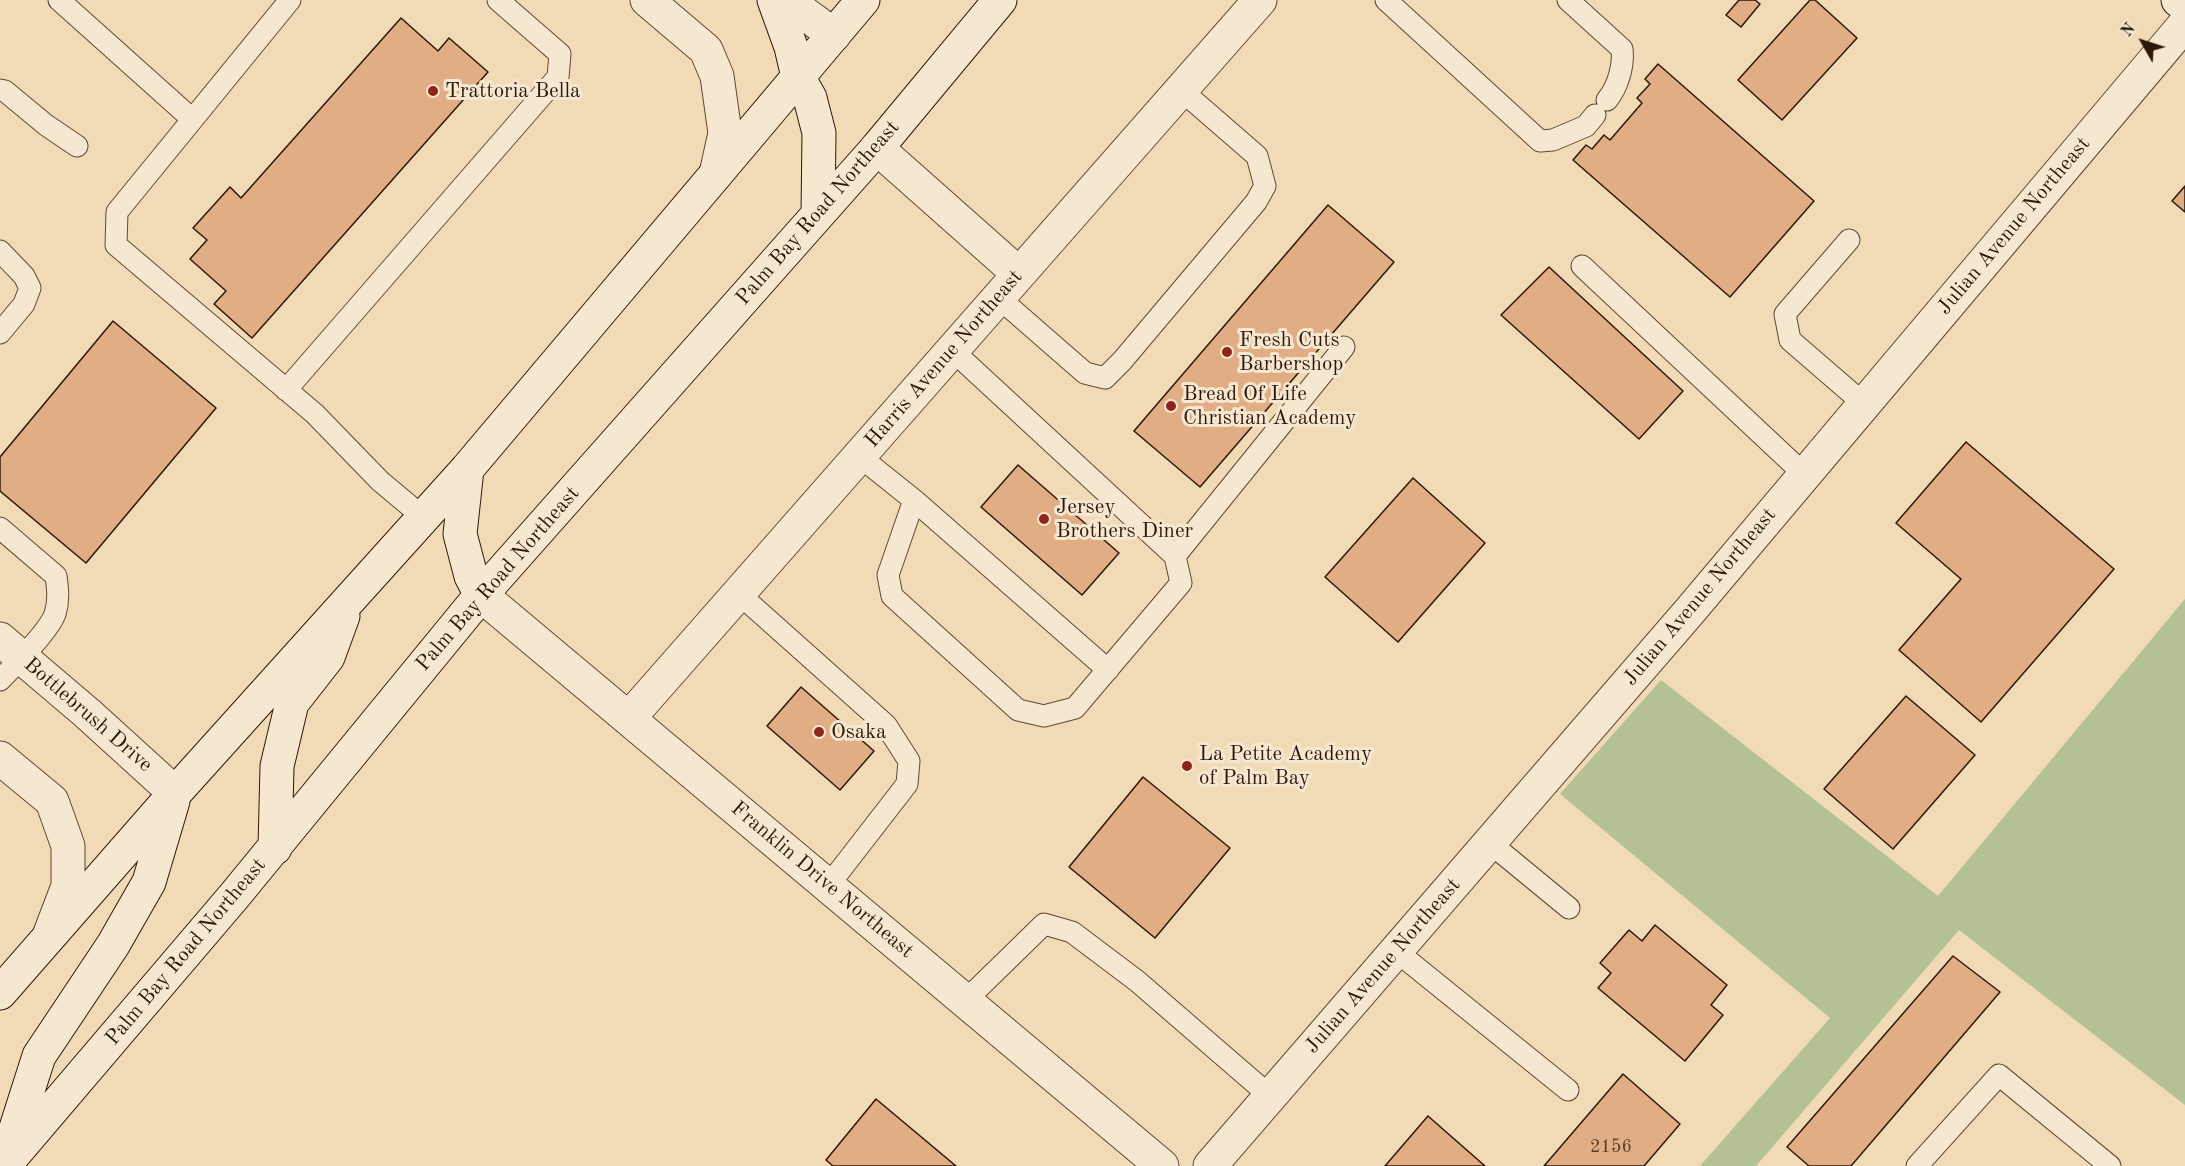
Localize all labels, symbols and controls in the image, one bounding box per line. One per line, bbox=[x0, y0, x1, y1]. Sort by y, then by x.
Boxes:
north arrow bbox=[2113, 12, 2173, 72]
text: N bbox=[2119, 21, 2139, 40]
place label: Trattoria Bella bbox=[445, 78, 580, 104]
marker: Trattoria Bella bbox=[426, 84, 440, 98]
street label: Palm Bay Road Northeast bbox=[731, 115, 905, 311]
street label: Julian Avenue Northeast bbox=[1932, 132, 2096, 320]
street label: Harris Avenue Northeast bbox=[860, 265, 1028, 453]
place label: Fresh Cuts Barbershop bbox=[1239, 327, 1343, 377]
marker: Fresh Cuts Barbershop bbox=[1220, 345, 1234, 359]
place label: Bread Of Life Christian Academy bbox=[1183, 381, 1357, 431]
marker: Bread Of Life Christian Academy bbox=[1164, 399, 1178, 413]
street label: Palm Bay Road Northeast bbox=[411, 481, 585, 677]
place label: Jersey Brothers Diner bbox=[1056, 494, 1193, 544]
street label: Julian Avenue Northeast bbox=[1618, 503, 1782, 691]
marker: Jersey Brothers Diner bbox=[1037, 512, 1051, 526]
street label: Bottlebrush Drive bbox=[18, 652, 158, 778]
place label: Osaka bbox=[831, 719, 886, 745]
marker: Osaka bbox=[812, 725, 826, 739]
place label: La Petite Academy of Palm Bay bbox=[1199, 741, 1372, 791]
marker: La Petite Academy of Palm Bay bbox=[1180, 759, 1194, 773]
street label: Franklin Drive Northeast bbox=[726, 796, 918, 964]
street label: Palm Bay Road Northeast bbox=[100, 853, 272, 1051]
street label: Julian Avenue Northeast bbox=[1300, 873, 1466, 1059]
house number: 2156 bbox=[1590, 1136, 1632, 1158]

